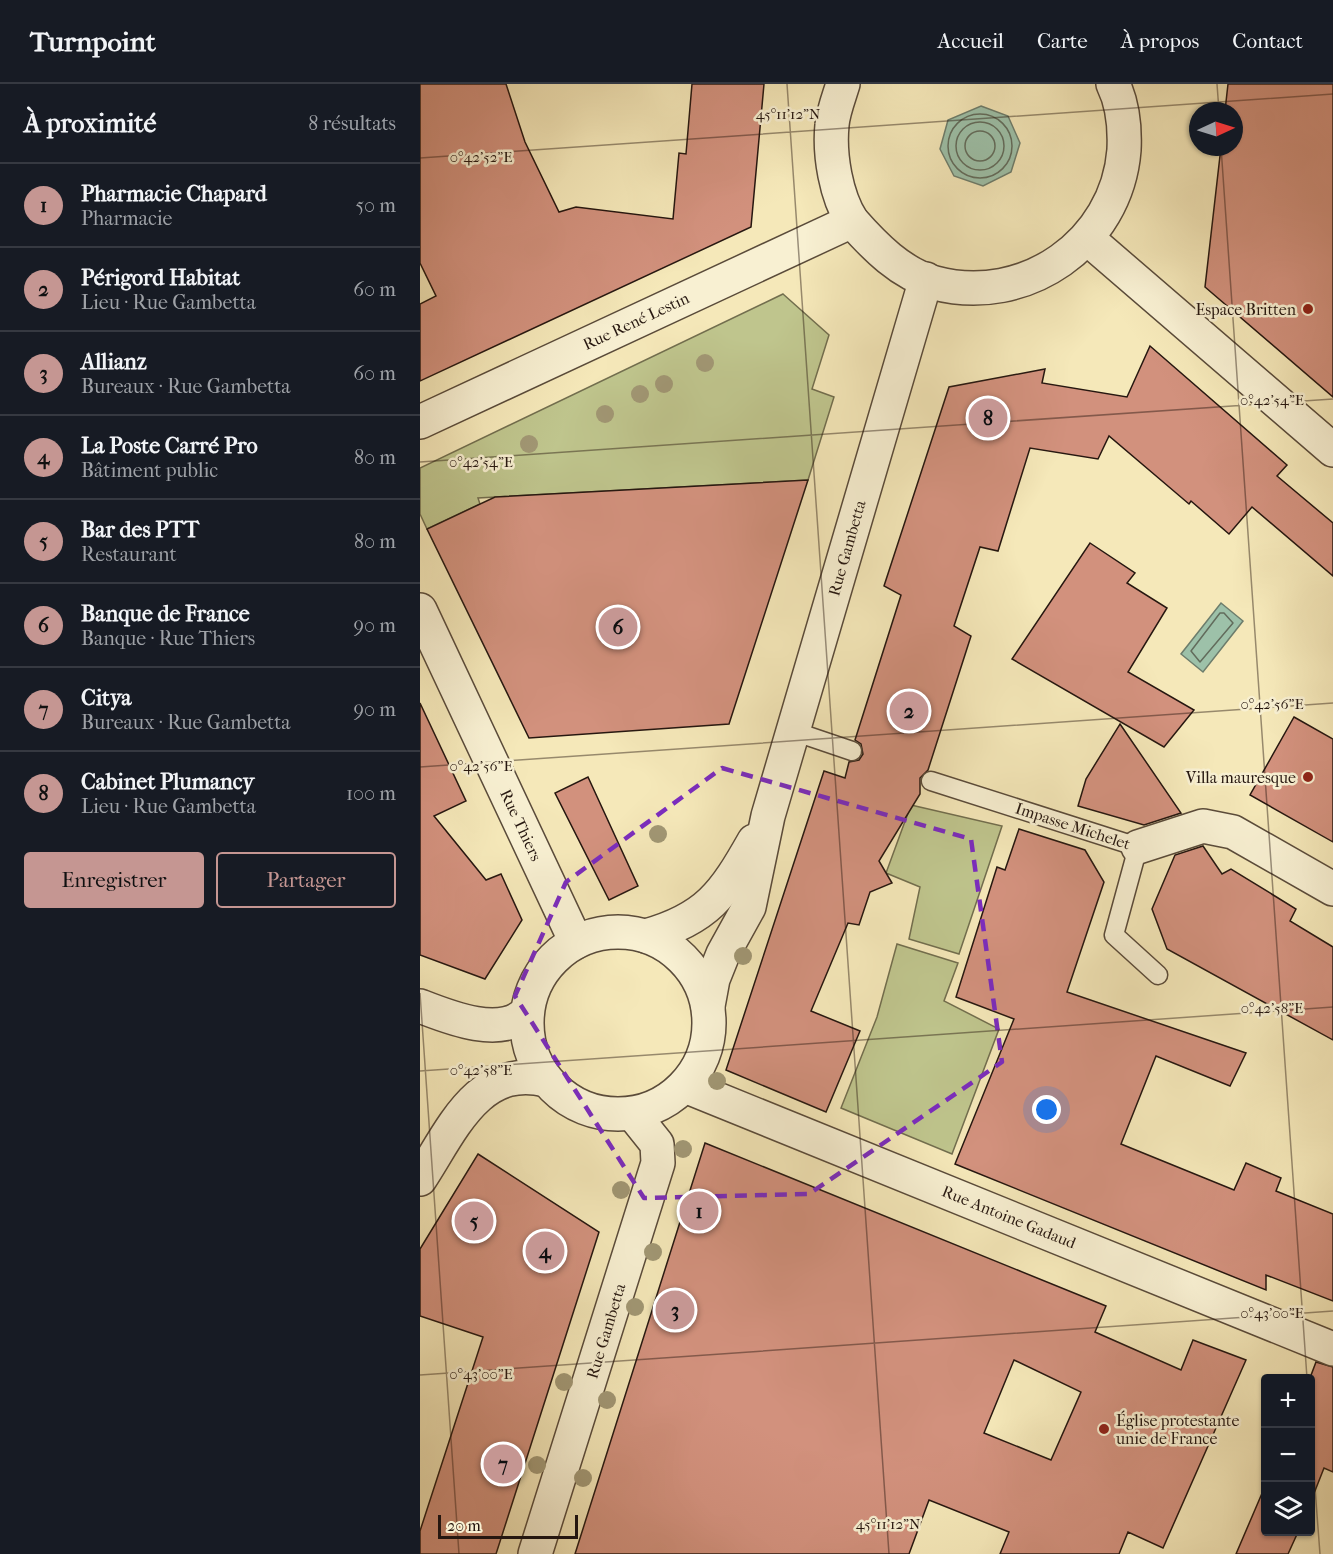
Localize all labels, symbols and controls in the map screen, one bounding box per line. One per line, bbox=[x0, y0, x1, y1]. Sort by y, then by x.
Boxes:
text: Turnpoint bbox=[30, 25, 156, 58]
text: Accueil bbox=[938, 29, 1004, 53]
text: Carte bbox=[1037, 29, 1088, 53]
text: À propos bbox=[1121, 29, 1199, 53]
text: Contact bbox=[1232, 29, 1303, 53]
north arrow bbox=[1189, 102, 1243, 156]
text: 45°11'12"N bbox=[756, 105, 821, 123]
text: À proximité bbox=[24, 108, 156, 139]
text: 8 résultats bbox=[308, 112, 396, 135]
text: 0°42'52"E bbox=[450, 148, 512, 166]
text: Pharmacie Chapard bbox=[81, 181, 267, 207]
text: 1 bbox=[40, 194, 47, 217]
text: 50 m bbox=[355, 194, 396, 217]
text: Pharmacie bbox=[81, 207, 172, 230]
text: Périgord Habitat bbox=[81, 265, 240, 291]
text: 2 bbox=[38, 278, 49, 301]
text: 60 m bbox=[353, 278, 396, 301]
street label: Rue René Lestin bbox=[580, 288, 693, 354]
text: Lieu · Rue Gambetta bbox=[81, 291, 256, 314]
place label: Espace Britten bbox=[1195, 300, 1297, 319]
marker: Espace Britten bbox=[1301, 302, 1315, 316]
text: Allianz bbox=[81, 349, 147, 375]
text: 3 bbox=[39, 362, 48, 385]
text: 60 m bbox=[353, 362, 396, 385]
text: Bureaux · Rue Gambetta bbox=[81, 375, 291, 398]
text: 0°42'54"E bbox=[1240, 391, 1304, 409]
pin: 8 bbox=[968, 396, 1008, 440]
text: La Poste Carré Pro bbox=[81, 433, 258, 459]
text: 4 bbox=[38, 446, 49, 469]
text: 80 m bbox=[354, 446, 396, 469]
text: 0°42'54"E bbox=[449, 453, 513, 471]
text: Bâtiment public bbox=[81, 459, 218, 482]
street label: Rue Gambetta bbox=[824, 497, 870, 598]
text: Bar des PTT bbox=[81, 517, 199, 543]
text: 5 bbox=[39, 530, 48, 553]
text: 80 m bbox=[354, 530, 396, 553]
text: Restaurant bbox=[81, 543, 177, 566]
text: Banque de France bbox=[81, 601, 250, 627]
pin: 6 bbox=[598, 604, 638, 650]
text: 6 bbox=[38, 614, 49, 637]
text: 90 m bbox=[354, 614, 396, 637]
text: Banque · Rue Thiers bbox=[81, 627, 255, 650]
text: Citya bbox=[81, 685, 132, 711]
pin: 2 bbox=[890, 688, 928, 734]
text: 0°42'56"E bbox=[1240, 695, 1304, 713]
text: 7 bbox=[39, 698, 48, 721]
text: 90 m bbox=[354, 698, 396, 721]
text: Bureaux · Rue Gambetta bbox=[81, 711, 291, 734]
text: 0°42'56"E bbox=[449, 757, 513, 775]
place label: Villa mauresque bbox=[1185, 768, 1296, 787]
text: Cabinet Plumancy bbox=[81, 769, 254, 795]
marker: Villa mauresque bbox=[1301, 770, 1315, 784]
text: 8 bbox=[38, 782, 49, 805]
text: 100 m bbox=[346, 782, 396, 805]
street label: Rue Thiers bbox=[496, 786, 546, 864]
text: Lieu · Rue Gambetta bbox=[81, 795, 256, 818]
street label: Impasse Michelet bbox=[1013, 798, 1133, 854]
button: Enregistrer bbox=[24, 852, 204, 908]
button: Partager bbox=[216, 852, 396, 908]
text: 0°42'58"E bbox=[1241, 999, 1303, 1017]
text: 0°42'58"E bbox=[450, 1061, 512, 1079]
your location bbox=[1032, 1095, 1061, 1124]
street label: Rue Antoine Gadaud bbox=[939, 1181, 1079, 1253]
pin: 1 bbox=[680, 1188, 718, 1234]
pin: 5 bbox=[454, 1198, 494, 1244]
pin: 4 bbox=[526, 1228, 564, 1274]
street label: Rue Gambetta bbox=[582, 1280, 630, 1381]
pin: 3 bbox=[656, 1288, 694, 1332]
text: 0°43'00"E bbox=[1240, 1304, 1304, 1322]
text: 0°43'00"E bbox=[449, 1365, 513, 1383]
map controls bbox=[1261, 1374, 1315, 1536]
button: + bbox=[1261, 1374, 1315, 1428]
place label: Église protestante unie de France bbox=[1115, 1410, 1240, 1448]
marker: Église protestante unie de France bbox=[1097, 1422, 1111, 1436]
button: − bbox=[1261, 1428, 1315, 1482]
pin: 7 bbox=[484, 1442, 523, 1486]
button: layers bbox=[1261, 1482, 1315, 1536]
scale bar bbox=[438, 1512, 578, 1540]
text: 45°11'12"N bbox=[856, 1515, 921, 1533]
text: 20 m bbox=[447, 1516, 481, 1535]

